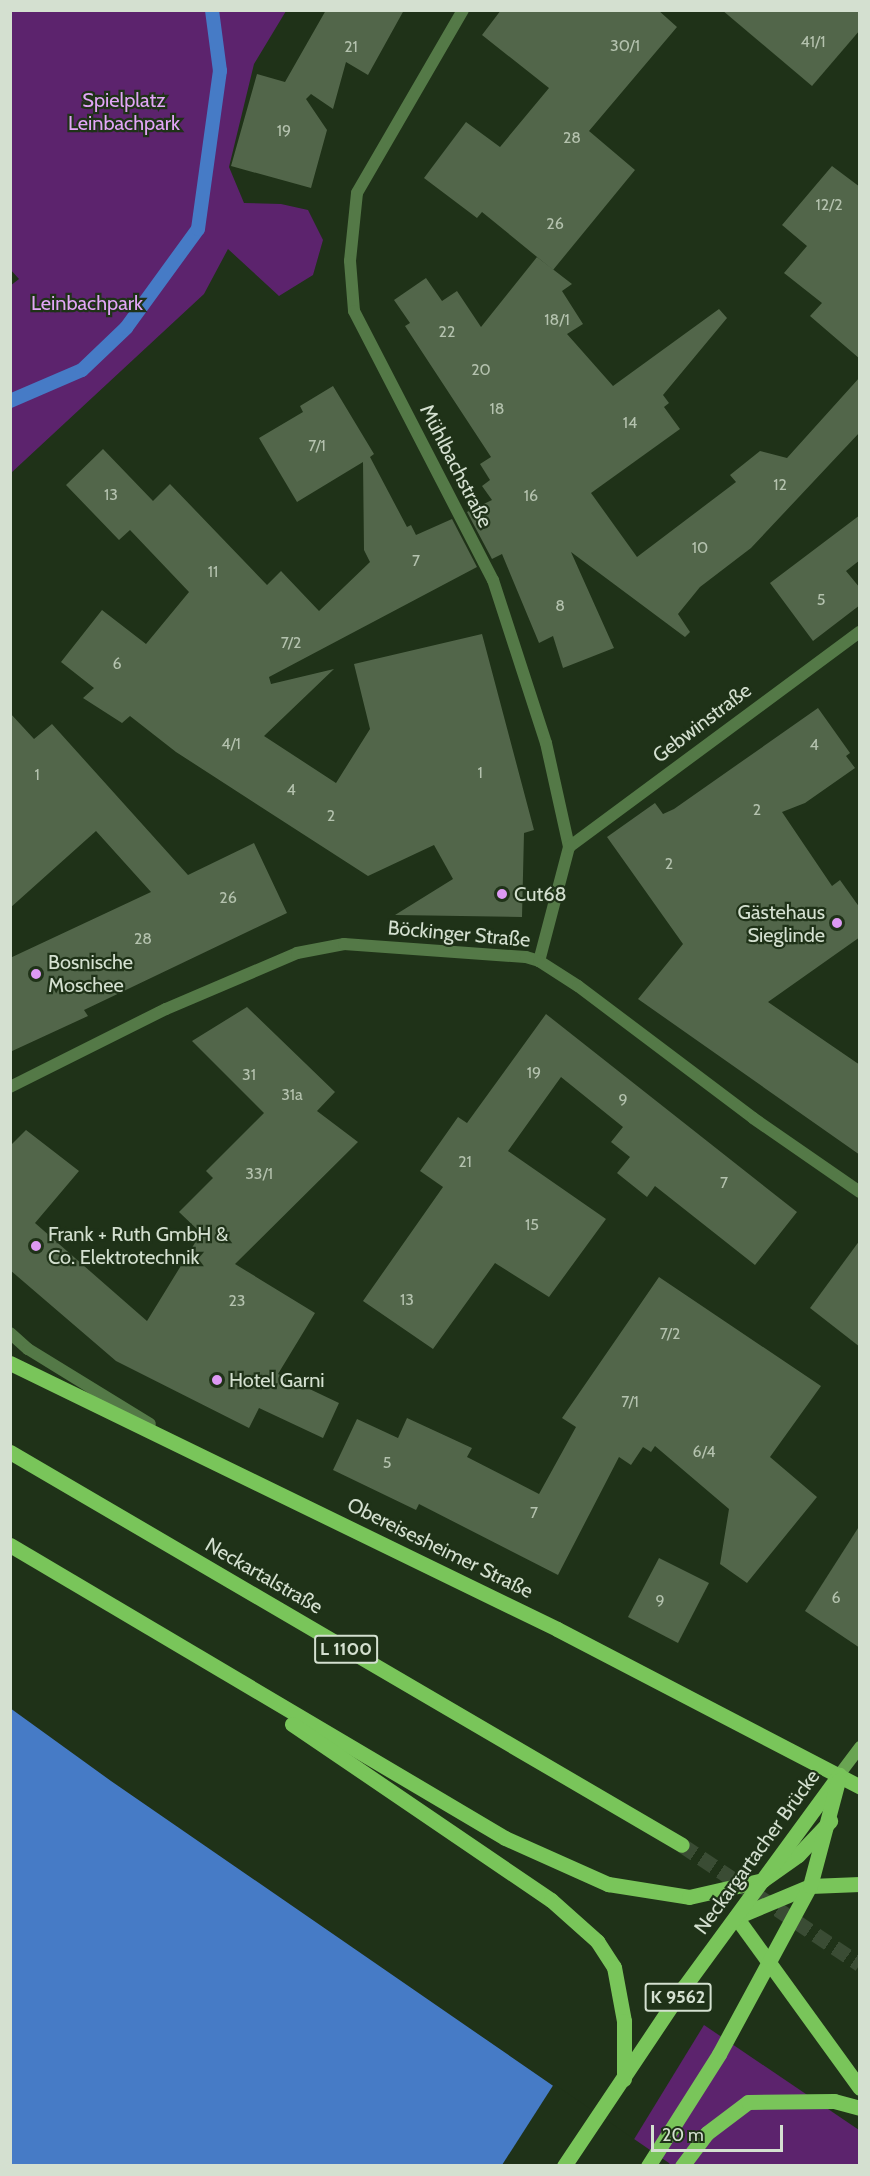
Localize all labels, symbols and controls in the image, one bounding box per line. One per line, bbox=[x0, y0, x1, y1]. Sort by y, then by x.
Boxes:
house number: 41/1 bbox=[801, 32, 825, 52]
house number: 30/1 bbox=[610, 36, 640, 56]
house number: 21 bbox=[344, 37, 358, 57]
park label: Spielplatz Leinbachpark bbox=[68, 89, 180, 136]
house number: 19 bbox=[277, 121, 291, 141]
house number: 28 bbox=[563, 128, 581, 148]
house number: 12/2 bbox=[815, 195, 843, 215]
house number: 26 bbox=[546, 214, 564, 234]
park label: Leinbachpark bbox=[31, 291, 143, 315]
house number: 18/1 bbox=[544, 310, 570, 330]
house number: 22 bbox=[439, 322, 455, 342]
house number: 20 bbox=[471, 360, 491, 380]
house number: 18 bbox=[490, 399, 504, 419]
street label: Mühlbachstraße bbox=[415, 400, 497, 532]
house number: 14 bbox=[623, 413, 637, 433]
house number: 7/1 bbox=[308, 436, 326, 456]
house number: 12 bbox=[773, 475, 787, 495]
house number: 13 bbox=[104, 485, 118, 505]
house number: 16 bbox=[524, 486, 538, 506]
house number: 10 bbox=[692, 538, 708, 558]
house number: 7 bbox=[412, 551, 420, 571]
house number: 11 bbox=[208, 562, 218, 582]
house number: 5 bbox=[817, 590, 825, 610]
house number: 8 bbox=[555, 596, 565, 616]
house number: 7/2 bbox=[281, 633, 301, 653]
house number: 6 bbox=[112, 654, 122, 674]
street label: Gebwinstraße bbox=[648, 678, 756, 768]
house number: 4/1 bbox=[221, 734, 241, 754]
house number: 4 bbox=[809, 735, 819, 755]
house number: 1 bbox=[477, 763, 483, 783]
house number: 1 bbox=[34, 765, 40, 785]
house number: 4 bbox=[286, 780, 296, 800]
house number: 2 bbox=[753, 800, 761, 820]
house number: 2 bbox=[327, 806, 335, 826]
house number: 2 bbox=[665, 854, 673, 874]
place label: Cut68 bbox=[514, 882, 567, 906]
marker: Cut68 bbox=[495, 887, 509, 901]
house number: 26 bbox=[219, 888, 237, 908]
place label: Gästehaus Sieglinde bbox=[738, 900, 825, 947]
street label: Böckinger Straße bbox=[387, 916, 531, 952]
marker: Gästehaus Sieglinde bbox=[830, 916, 844, 930]
house number: 28 bbox=[134, 929, 152, 949]
place label: Bosnische Moschee bbox=[48, 951, 133, 998]
marker: Bosnische Moschee bbox=[29, 967, 43, 981]
house number: 19 bbox=[527, 1063, 541, 1083]
house number: 31 bbox=[242, 1065, 256, 1085]
house number: 31a bbox=[281, 1085, 303, 1105]
house number: 9 bbox=[618, 1090, 628, 1110]
house number: 21 bbox=[458, 1152, 472, 1172]
house number: 33/1 bbox=[245, 1164, 273, 1184]
house number: 7 bbox=[720, 1173, 728, 1193]
house number: 15 bbox=[525, 1215, 539, 1235]
place label: Frank + Ruth GmbH & Co. Elektrotechnik bbox=[48, 1222, 228, 1269]
marker: Frank + Ruth GmbH & Co. Elektrotechnik bbox=[29, 1239, 43, 1253]
house number: 13 bbox=[400, 1290, 414, 1310]
house number: 23 bbox=[228, 1291, 246, 1311]
house number: 7/2 bbox=[660, 1324, 680, 1344]
place label: Hotel Garni bbox=[229, 1368, 325, 1392]
marker: Hotel Garni bbox=[210, 1373, 224, 1387]
house number: 7/1 bbox=[621, 1392, 639, 1412]
house number: 6/4 bbox=[693, 1442, 715, 1462]
house number: 5 bbox=[383, 1453, 391, 1473]
street label: Obereisesheimer Straße bbox=[343, 1493, 537, 1603]
house number: 7 bbox=[530, 1503, 538, 1523]
street label: Neckartalstraße bbox=[201, 1533, 327, 1619]
house number: 6 bbox=[831, 1588, 841, 1608]
house number: 9 bbox=[655, 1591, 665, 1611]
road number: L 1100 bbox=[313, 1634, 379, 1664]
street label: Neckargartacher Brücke bbox=[689, 1765, 825, 1939]
road number: K 9562 bbox=[644, 1982, 712, 2012]
scale bar bbox=[654, 2113, 786, 2151]
text: 20 m bbox=[662, 2124, 704, 2146]

